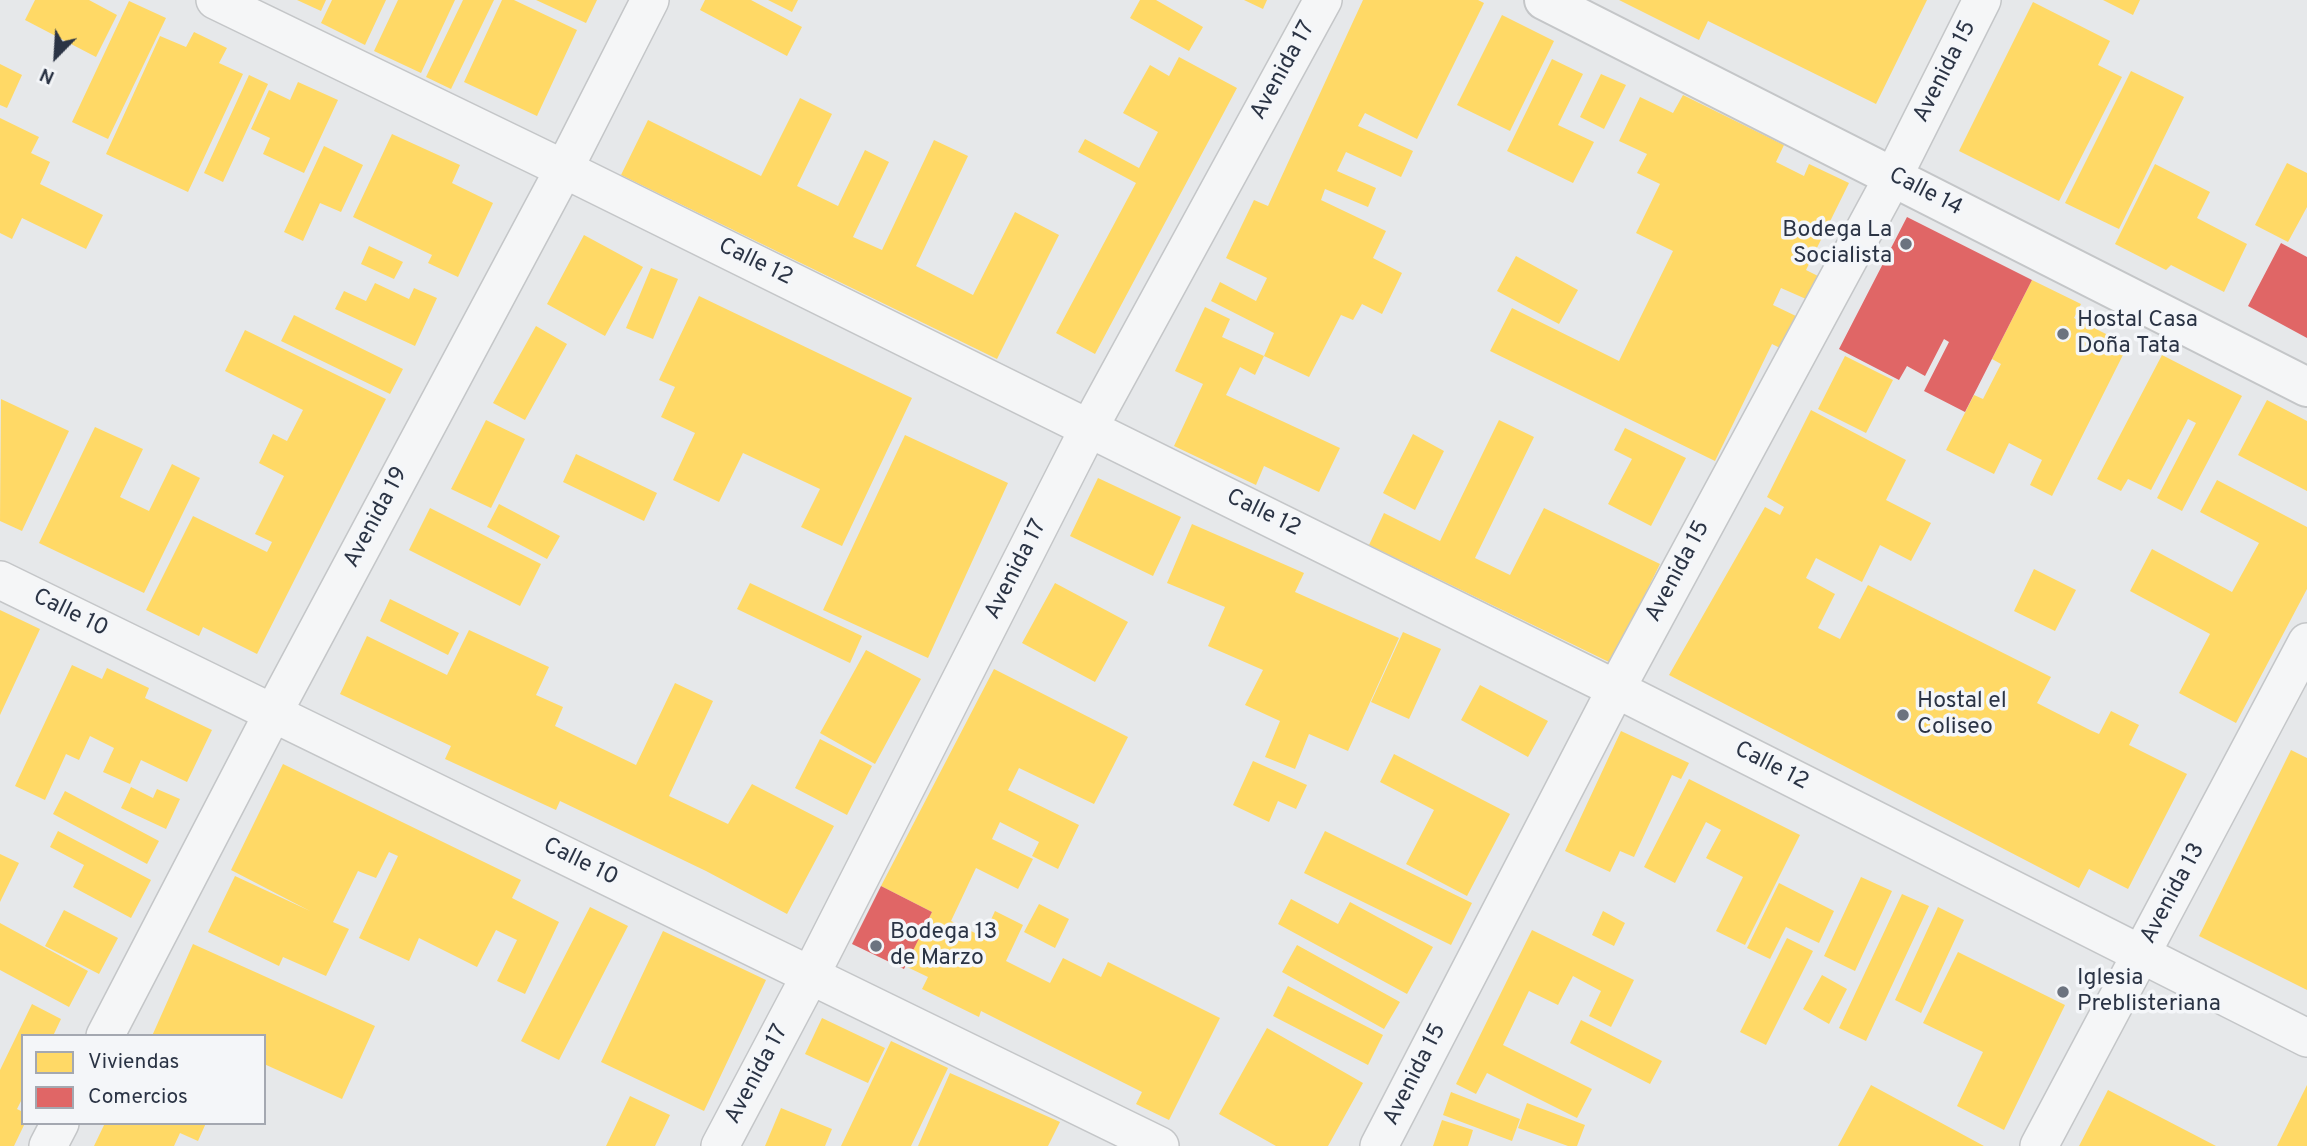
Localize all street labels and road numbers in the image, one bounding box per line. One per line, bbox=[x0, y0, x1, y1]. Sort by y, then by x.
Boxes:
street label: Avenida 15 bbox=[1909, 16, 1983, 128]
street label: Avenida 17 bbox=[1246, 17, 1322, 125]
street label: Calle 14 bbox=[1883, 163, 1967, 223]
street label: Calle 12 bbox=[713, 233, 797, 293]
street label: Avenida 19 bbox=[339, 463, 415, 573]
street label: Calle 12 bbox=[1221, 484, 1305, 544]
street label: Avenida 17 bbox=[980, 515, 1054, 625]
street label: Avenida 15 bbox=[1641, 517, 1717, 627]
street label: Calle 10 bbox=[28, 584, 112, 644]
street label: Calle 12 bbox=[1729, 737, 1813, 797]
street label: Calle 10 bbox=[538, 833, 622, 893]
street label: Avenida 13 bbox=[2136, 839, 2212, 949]
street label: Avenida 15 bbox=[1379, 1019, 1453, 1131]
street label: Avenida 17 bbox=[720, 1021, 796, 1129]

